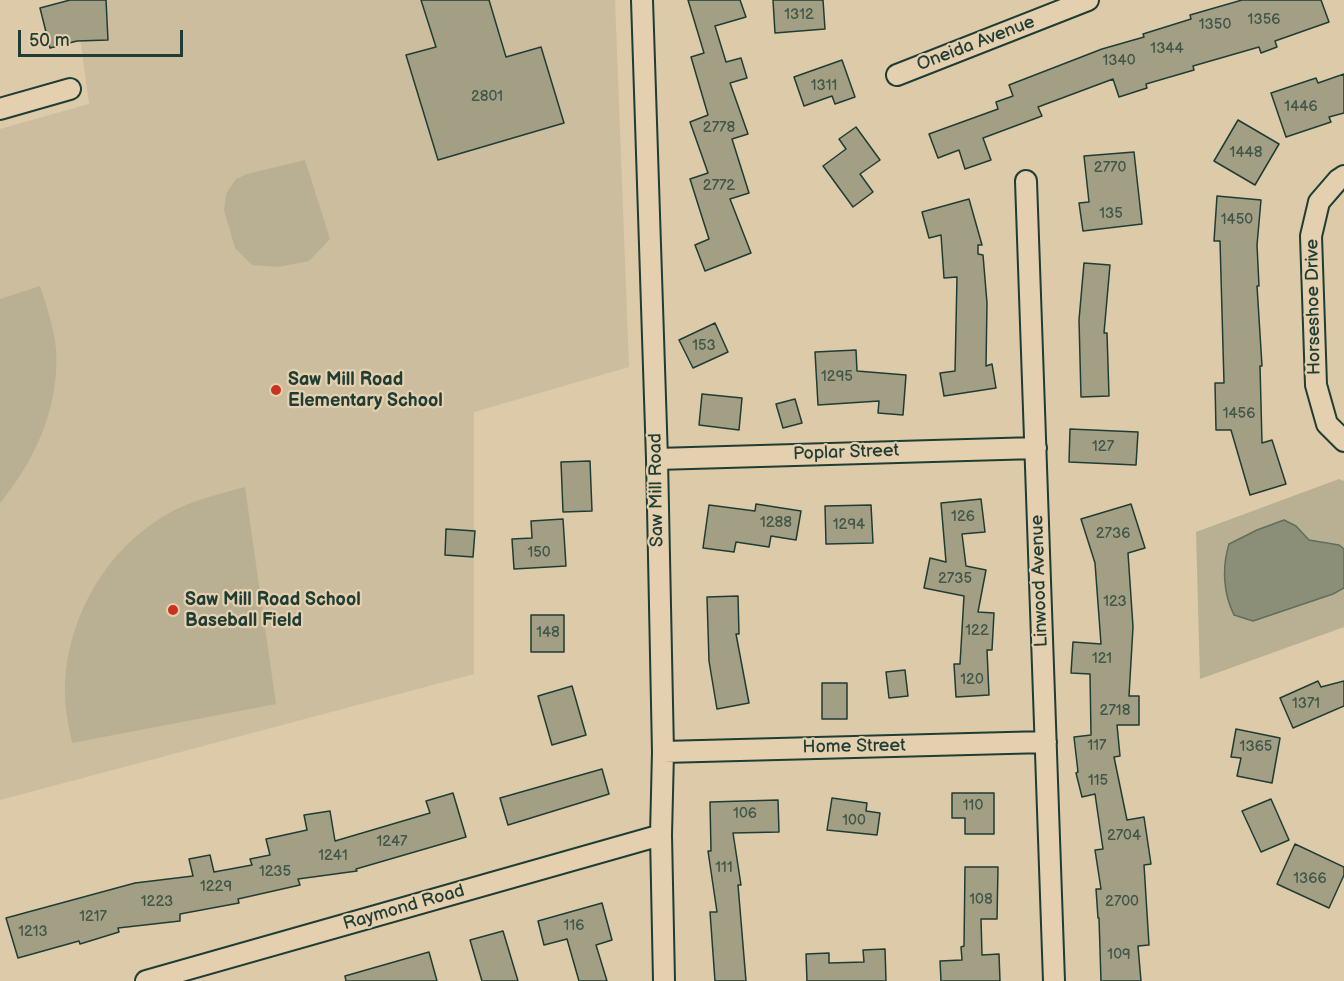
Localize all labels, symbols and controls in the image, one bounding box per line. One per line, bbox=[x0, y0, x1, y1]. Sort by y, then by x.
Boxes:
house number: 1312 bbox=[784, 6, 814, 24]
house number: 1356 bbox=[1248, 11, 1280, 29]
street label: Oneida Avenue bbox=[914, 12, 1038, 76]
house number: 1350 bbox=[1199, 16, 1231, 34]
scale bar bbox=[21, 18, 186, 56]
text: 50 m bbox=[29, 30, 70, 51]
house number: 1344 bbox=[1150, 40, 1184, 58]
house number: 1340 bbox=[1103, 52, 1135, 70]
house number: 1311 bbox=[811, 77, 837, 95]
house number: 2801 bbox=[471, 88, 503, 106]
house number: 1446 bbox=[1284, 98, 1318, 116]
house number: 2778 bbox=[703, 119, 735, 137]
house number: 1448 bbox=[1230, 144, 1262, 162]
house number: 2770 bbox=[1094, 159, 1126, 177]
house number: 2772 bbox=[703, 177, 735, 195]
house number: 135 bbox=[1099, 205, 1123, 223]
house number: 1450 bbox=[1221, 211, 1253, 229]
street label: Horseshoe Drive bbox=[1302, 239, 1326, 375]
house number: 153 bbox=[692, 337, 716, 355]
house number: 1295 bbox=[821, 368, 853, 386]
place label: Saw Mill Road Elementary School bbox=[288, 369, 443, 412]
marker: Saw Mill Road Elementary School bbox=[269, 383, 283, 397]
house number: 1456 bbox=[1223, 405, 1255, 423]
street label: Saw Mill Road bbox=[645, 433, 669, 547]
house number: 127 bbox=[1092, 438, 1114, 456]
street label: Poplar Street bbox=[793, 440, 899, 466]
house number: 126 bbox=[951, 508, 975, 526]
house number: 1288 bbox=[760, 514, 792, 532]
street label: Linwood Avenue bbox=[1027, 514, 1053, 648]
house number: 1294 bbox=[833, 516, 865, 534]
house number: 2736 bbox=[1096, 525, 1130, 543]
house number: 150 bbox=[527, 544, 551, 562]
house number: 2735 bbox=[938, 570, 972, 588]
place label: Saw Mill Road School Baseball Field bbox=[185, 589, 361, 632]
house number: 123 bbox=[1103, 593, 1127, 611]
marker: Saw Mill Road School Baseball Field bbox=[166, 603, 180, 617]
house number: 122 bbox=[965, 622, 989, 640]
house number: 148 bbox=[536, 624, 560, 642]
house number: 121 bbox=[1092, 650, 1112, 668]
house number: 120 bbox=[960, 671, 984, 689]
house number: 1371 bbox=[1292, 695, 1320, 713]
house number: 2718 bbox=[1100, 702, 1130, 720]
street label: Home Street bbox=[802, 735, 906, 759]
house number: 117 bbox=[1088, 737, 1106, 755]
house number: 1365 bbox=[1240, 738, 1272, 756]
house number: 115 bbox=[1088, 772, 1108, 790]
house number: 110 bbox=[963, 797, 983, 815]
house number: 106 bbox=[733, 805, 757, 823]
house number: 100 bbox=[842, 812, 866, 830]
house number: 2704 bbox=[1107, 827, 1141, 845]
house number: 1247 bbox=[377, 833, 407, 851]
house number: 1241 bbox=[318, 847, 348, 865]
house number: 111 bbox=[715, 859, 733, 877]
house number: 1235 bbox=[259, 863, 291, 881]
house number: 1366 bbox=[1293, 870, 1327, 888]
house number: 1229 bbox=[200, 878, 232, 896]
street label: Raymond Road bbox=[341, 880, 467, 936]
house number: 108 bbox=[969, 891, 993, 909]
house number: 1223 bbox=[141, 893, 173, 911]
house number: 2700 bbox=[1105, 893, 1139, 911]
house number: 1217 bbox=[79, 908, 107, 926]
house number: 116 bbox=[564, 917, 584, 935]
house number: 1213 bbox=[18, 923, 48, 941]
house number: 109 bbox=[1107, 946, 1131, 964]

